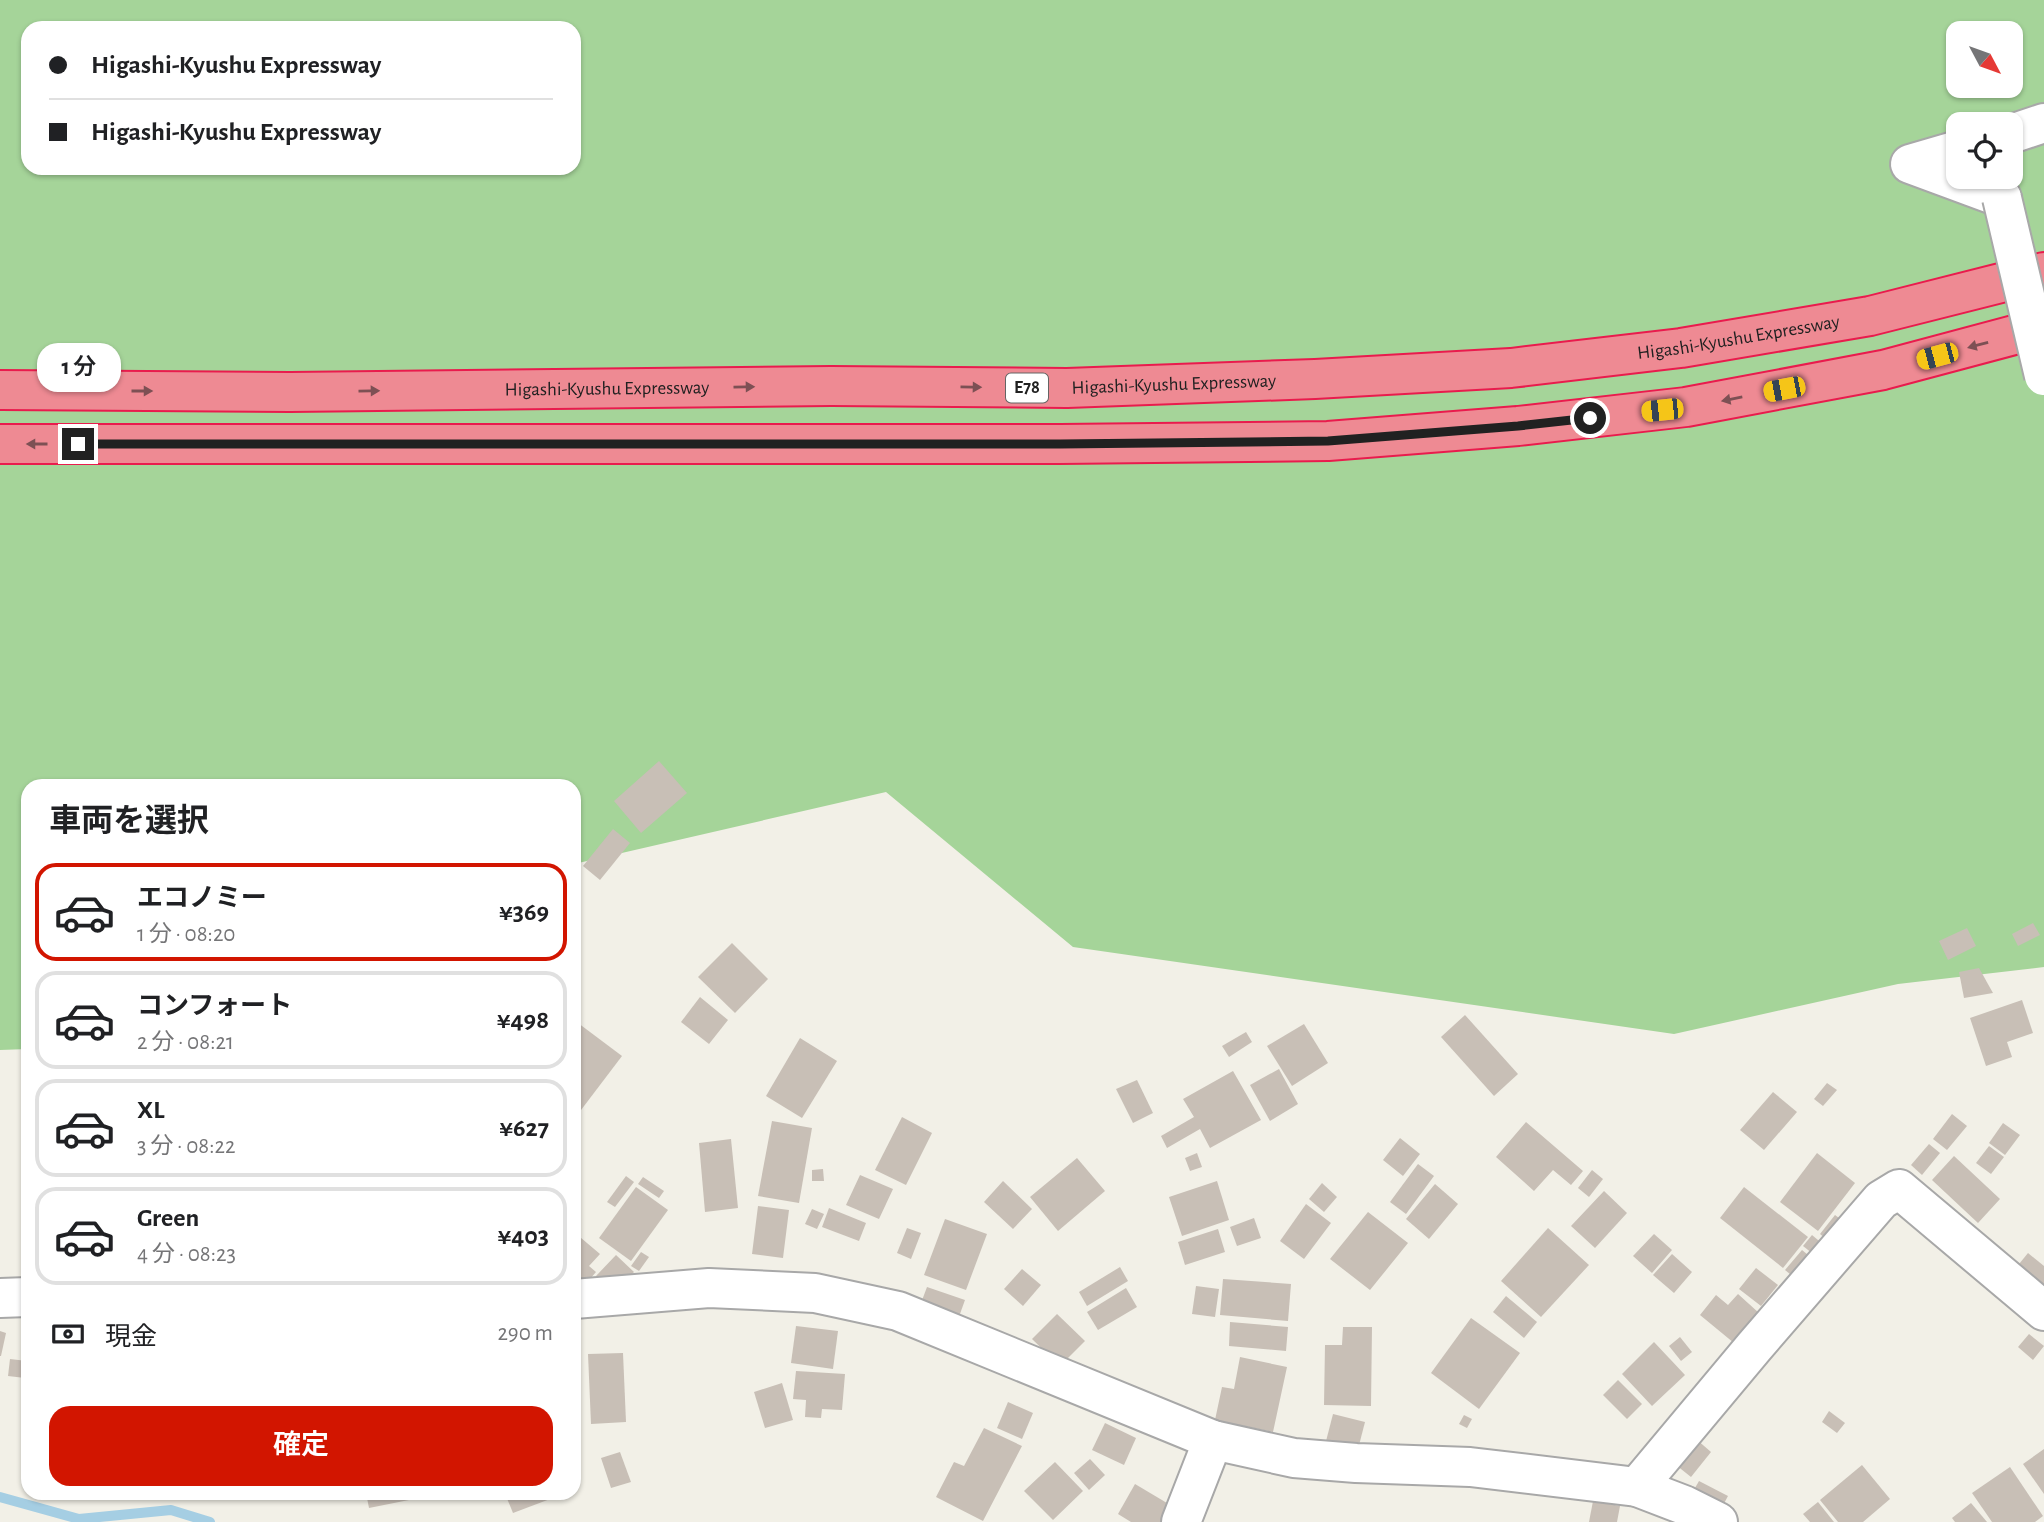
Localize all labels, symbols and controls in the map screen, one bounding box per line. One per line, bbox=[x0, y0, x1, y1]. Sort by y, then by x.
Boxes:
north arrow bbox=[1946, 21, 2023, 98]
map controls bbox=[1946, 21, 2023, 189]
text: Higashi-Kyushu Expressway bbox=[91, 52, 381, 78]
button: locate bbox=[1946, 112, 2023, 189]
text: Higashi-Kyushu Expressway bbox=[91, 119, 381, 145]
street label: Higashi-Kyushu Expressway bbox=[1636, 312, 1841, 363]
car bbox=[1914, 340, 1961, 372]
one-way arrow bbox=[1967, 340, 1988, 350]
callout: 1 分 bbox=[36, 342, 120, 392]
text: 1 分 bbox=[62, 356, 96, 379]
street label: Higashi-Kyushu Expressway bbox=[1071, 371, 1277, 397]
road number: E78 bbox=[1006, 374, 1048, 402]
car bbox=[1762, 375, 1807, 403]
street label: Higashi-Kyushu Expressway bbox=[505, 378, 709, 399]
one-way arrow bbox=[733, 381, 755, 392]
one-way arrow bbox=[960, 381, 982, 393]
one-way arrow bbox=[131, 385, 153, 397]
one-way arrow bbox=[358, 385, 380, 397]
one-way arrow bbox=[1721, 393, 1743, 404]
car bbox=[1641, 397, 1684, 423]
route start bbox=[1574, 402, 1606, 434]
route end bbox=[62, 428, 94, 460]
one-way arrow bbox=[26, 438, 48, 450]
text: 車両を選択 bbox=[49, 805, 209, 837]
icon: car bbox=[53, 881, 116, 944]
text: エコノミー bbox=[137, 885, 267, 911]
text: ¥369 bbox=[499, 899, 549, 925]
text: 1 分 · 08:20 bbox=[137, 923, 236, 946]
icon: car bbox=[53, 989, 116, 1052]
text: コンフォート bbox=[137, 993, 292, 1019]
text: ¥498 bbox=[497, 1007, 549, 1033]
text: 2 分 · 08:21 bbox=[137, 1031, 234, 1054]
icon: car bbox=[53, 1097, 116, 1160]
text: XL bbox=[137, 1097, 164, 1123]
text: ¥627 bbox=[499, 1115, 549, 1141]
text: 3 分 · 08:22 bbox=[137, 1135, 235, 1158]
icon: car bbox=[53, 1205, 116, 1268]
text: Green bbox=[137, 1205, 199, 1231]
text: ¥403 bbox=[497, 1223, 549, 1249]
text: 4 分 · 08:23 bbox=[137, 1243, 236, 1266]
icon: cash bbox=[49, 1315, 87, 1353]
text: 290 m bbox=[497, 1322, 553, 1345]
text: 現金 bbox=[105, 1324, 157, 1350]
button: 確定 bbox=[49, 1406, 553, 1486]

